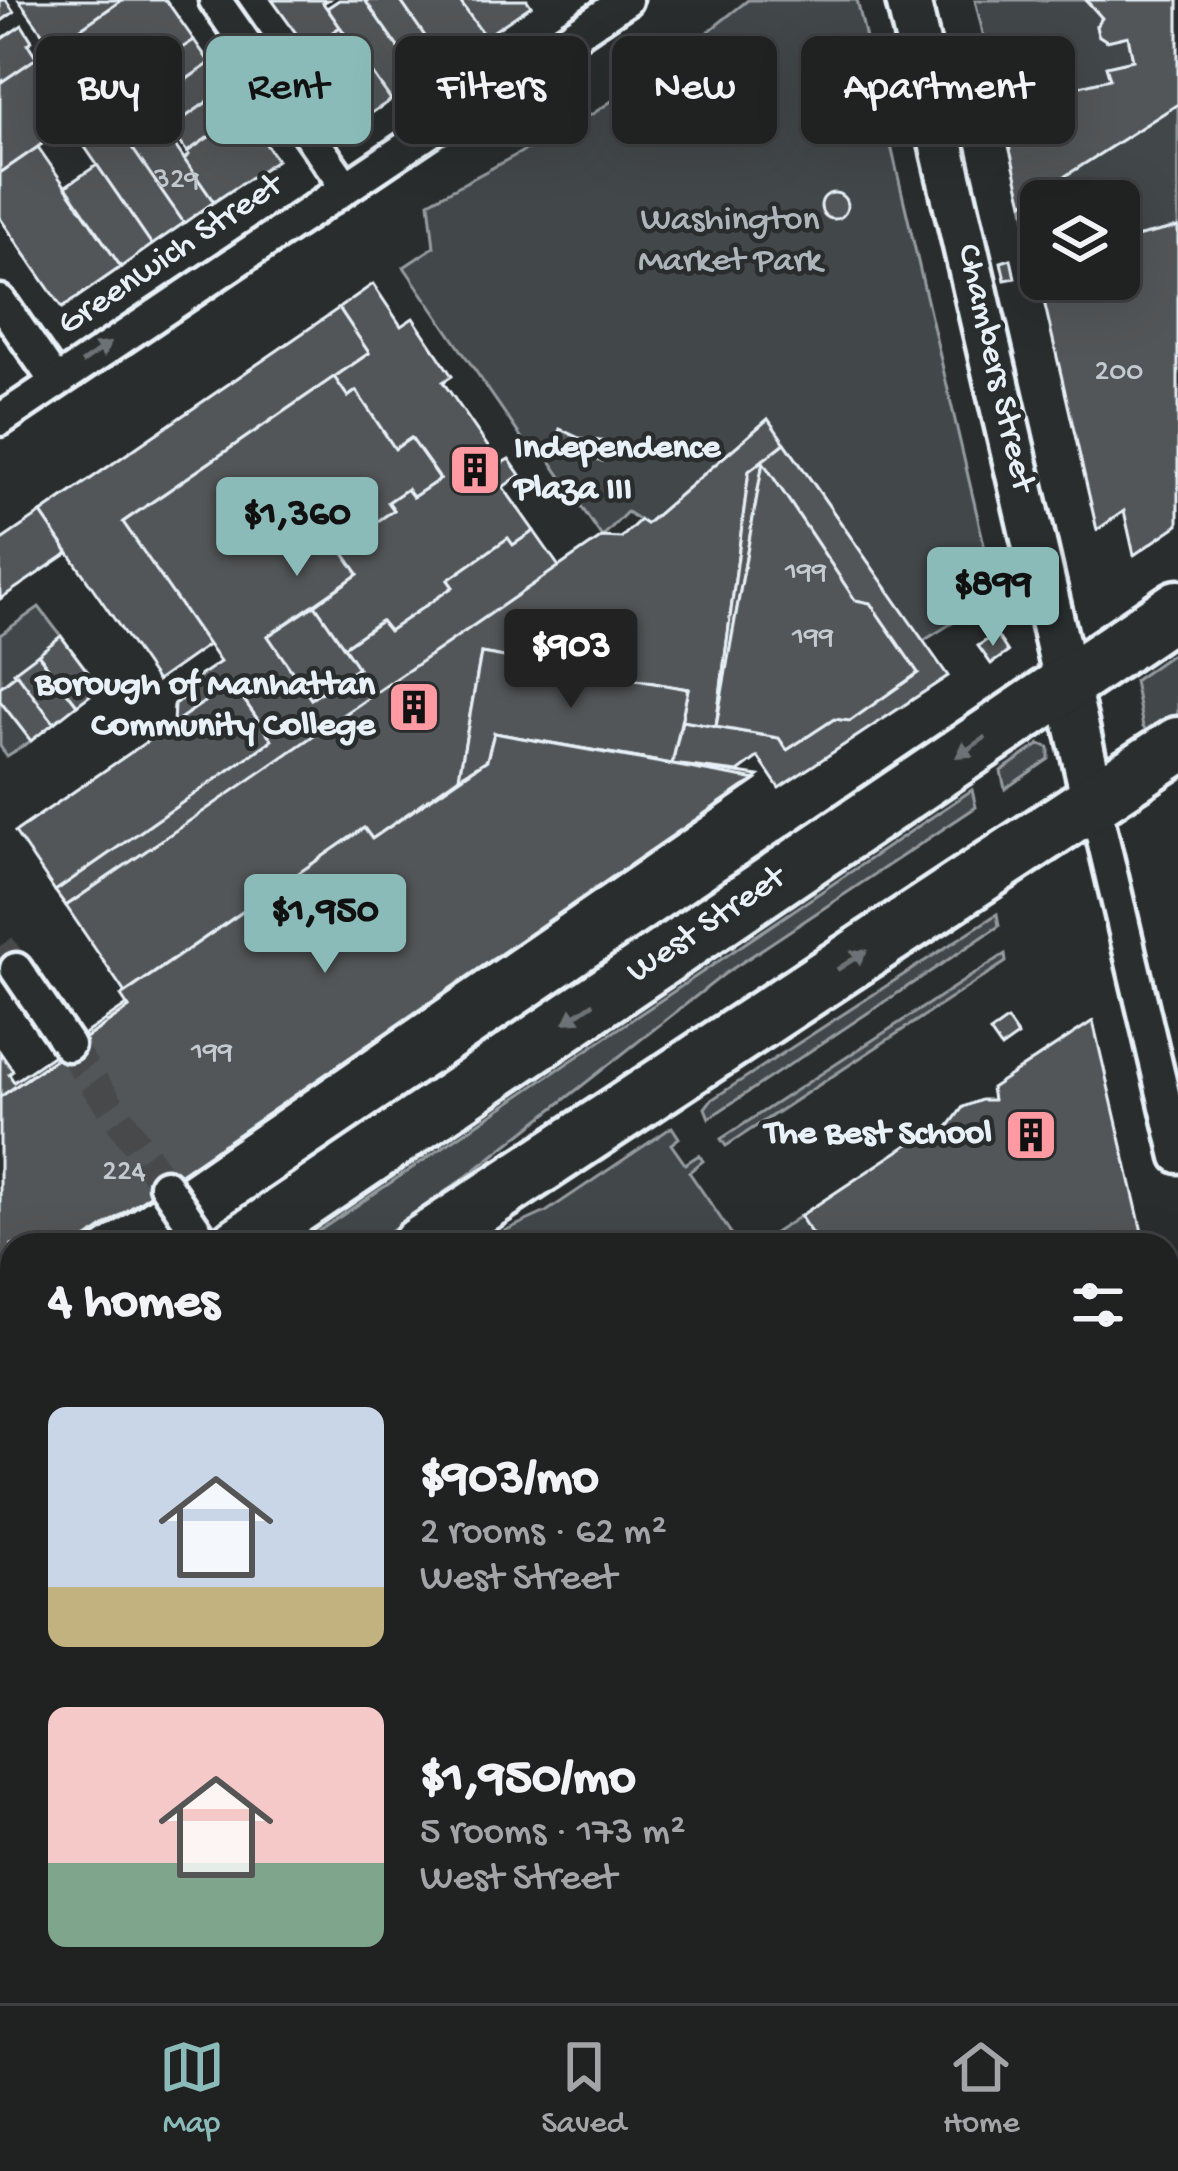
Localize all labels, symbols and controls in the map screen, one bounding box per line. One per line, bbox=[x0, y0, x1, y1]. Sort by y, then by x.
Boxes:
chip: Buy bbox=[36, 36, 182, 144]
chip: Rent bbox=[206, 36, 371, 144]
chip: Filters bbox=[395, 36, 588, 144]
chip: New bbox=[612, 36, 777, 144]
chip: Apartment bbox=[801, 36, 1075, 144]
street label: Greenwich Street bbox=[51, 163, 294, 347]
house number: 329 bbox=[153, 164, 200, 199]
map controls bbox=[1020, 180, 1140, 300]
button: layers bbox=[1020, 180, 1140, 300]
park label: Washington Market Park bbox=[638, 200, 825, 284]
street label: Chambers Street bbox=[945, 240, 1044, 499]
one-way arrow bbox=[80, 342, 112, 365]
house number: 200 bbox=[1095, 356, 1143, 391]
place label: Independence Plaza III bbox=[512, 428, 722, 512]
building icon: Independence Plaza III bbox=[447, 442, 503, 498]
pin: $1,360 bbox=[199, 477, 395, 579]
text: $1,360 bbox=[243, 493, 351, 539]
pin: $899 bbox=[922, 547, 1064, 649]
house number: 199 bbox=[784, 556, 827, 591]
text: $899 bbox=[954, 563, 1032, 609]
pin: $903 bbox=[500, 609, 642, 711]
house number: 199 bbox=[791, 621, 834, 656]
text: $903 bbox=[531, 625, 611, 671]
place label: Borough of Manhattan Community College bbox=[34, 665, 376, 749]
building icon: Borough of Manhattan Community College bbox=[386, 679, 442, 735]
one-way arrow bbox=[954, 735, 987, 757]
street label: West Street bbox=[620, 856, 797, 995]
pin: $1,950 bbox=[227, 874, 423, 976]
text: $1,950 bbox=[271, 890, 379, 936]
one-way arrow bbox=[835, 949, 868, 971]
one-way arrow bbox=[562, 1001, 595, 1024]
house number: 199 bbox=[190, 1036, 233, 1071]
building icon: The Best School bbox=[1003, 1107, 1059, 1163]
place label: The Best School bbox=[762, 1114, 992, 1157]
house number: 224 bbox=[102, 1156, 146, 1191]
icon: filters bbox=[1065, 1272, 1131, 1338]
text: 4 homes bbox=[48, 1275, 219, 1335]
text: $903/mo bbox=[420, 1451, 599, 1511]
icon: home bbox=[144, 1455, 288, 1599]
text: 2 rooms · 62 m² bbox=[420, 1511, 667, 1557]
text: West Street bbox=[420, 1557, 617, 1603]
text: $1,950/mo bbox=[420, 1751, 636, 1811]
icon: home bbox=[144, 1755, 288, 1899]
text: 5 rooms · 173 m² bbox=[420, 1811, 685, 1857]
text: West Street bbox=[420, 1857, 617, 1903]
tab: Map bbox=[159, 2034, 225, 2144]
tab: Saved bbox=[542, 2034, 626, 2144]
tab: Home bbox=[943, 2034, 1019, 2144]

